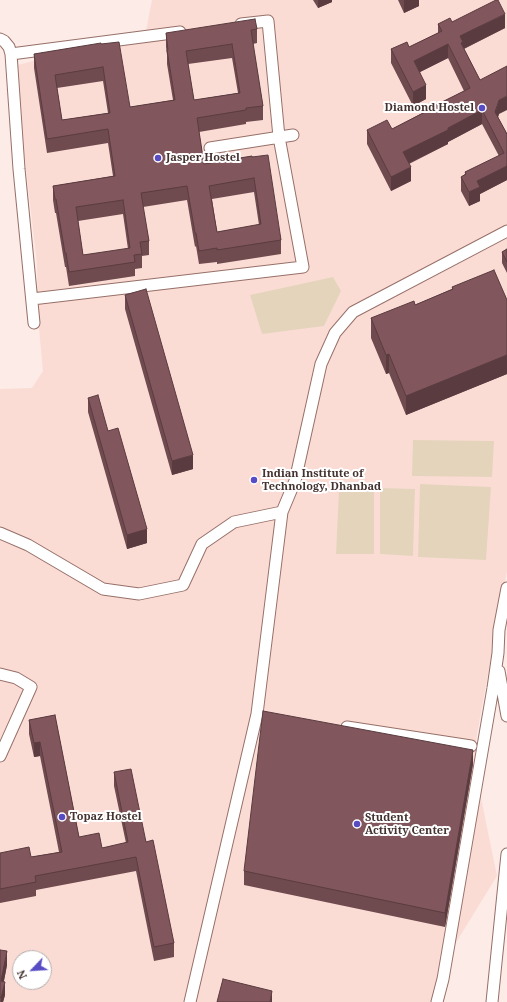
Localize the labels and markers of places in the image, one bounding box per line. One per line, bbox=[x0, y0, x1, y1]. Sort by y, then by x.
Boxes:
place label: Diamond Hostel bbox=[384, 101, 474, 115]
marker: Diamond Hostel bbox=[477, 103, 487, 113]
place label: Jasper Hostel bbox=[166, 151, 240, 165]
marker: Jasper Hostel bbox=[153, 153, 163, 163]
place label: Indian Institute of Technology, Dhanbad bbox=[262, 467, 381, 493]
marker: Indian Institute of Technology, Dhanbad bbox=[249, 475, 259, 485]
place label: Topaz Hostel bbox=[70, 810, 142, 824]
place label: Student Activity Center bbox=[365, 811, 449, 837]
marker: Topaz Hostel bbox=[57, 812, 67, 822]
marker: Student Activity Center bbox=[352, 819, 362, 829]

